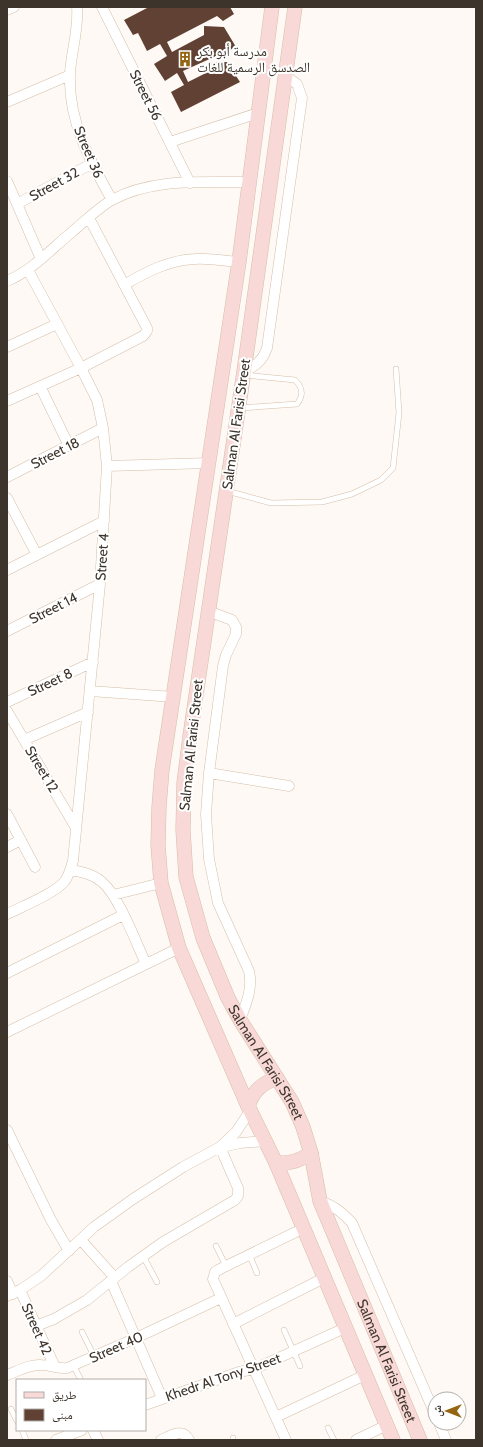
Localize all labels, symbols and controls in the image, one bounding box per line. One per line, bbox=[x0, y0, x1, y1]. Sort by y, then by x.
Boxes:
place label: مدرسة أبو بكر الصدسق الرسمية للغات bbox=[196, 42, 310, 77]
building icon: مدرسة أبو بكر الصدسق الرسمية للغات bbox=[176, 50, 194, 68]
street label: Street 56 bbox=[126, 67, 166, 123]
street label: Street 36 bbox=[70, 123, 108, 181]
street label: Street 32 bbox=[26, 163, 82, 205]
street label: Salman Al Farisi Street bbox=[218, 357, 254, 490]
street label: Street 18 bbox=[28, 433, 82, 473]
street label: Street 4 bbox=[91, 533, 113, 581]
street label: Street 14 bbox=[26, 588, 80, 628]
street label: Street 8 bbox=[25, 664, 75, 700]
street label: Salman Al Farisi Street bbox=[175, 678, 207, 811]
street label: Street 12 bbox=[21, 742, 63, 796]
street label: Salman Al Farisi Street bbox=[224, 1001, 308, 1123]
street label: Salman Al Farisi Street bbox=[353, 1296, 421, 1425]
street label: Street 42 bbox=[18, 1300, 56, 1358]
street label: Street 40 bbox=[86, 1327, 146, 1367]
street label: Khedr Al Tony Street bbox=[163, 1349, 283, 1405]
legend bbox=[16, 1379, 146, 1431]
text: طريق bbox=[52, 1387, 77, 1402]
north arrow bbox=[427, 1391, 467, 1431]
text: ش bbox=[430, 1405, 445, 1417]
text: مبنى bbox=[52, 1407, 73, 1422]

